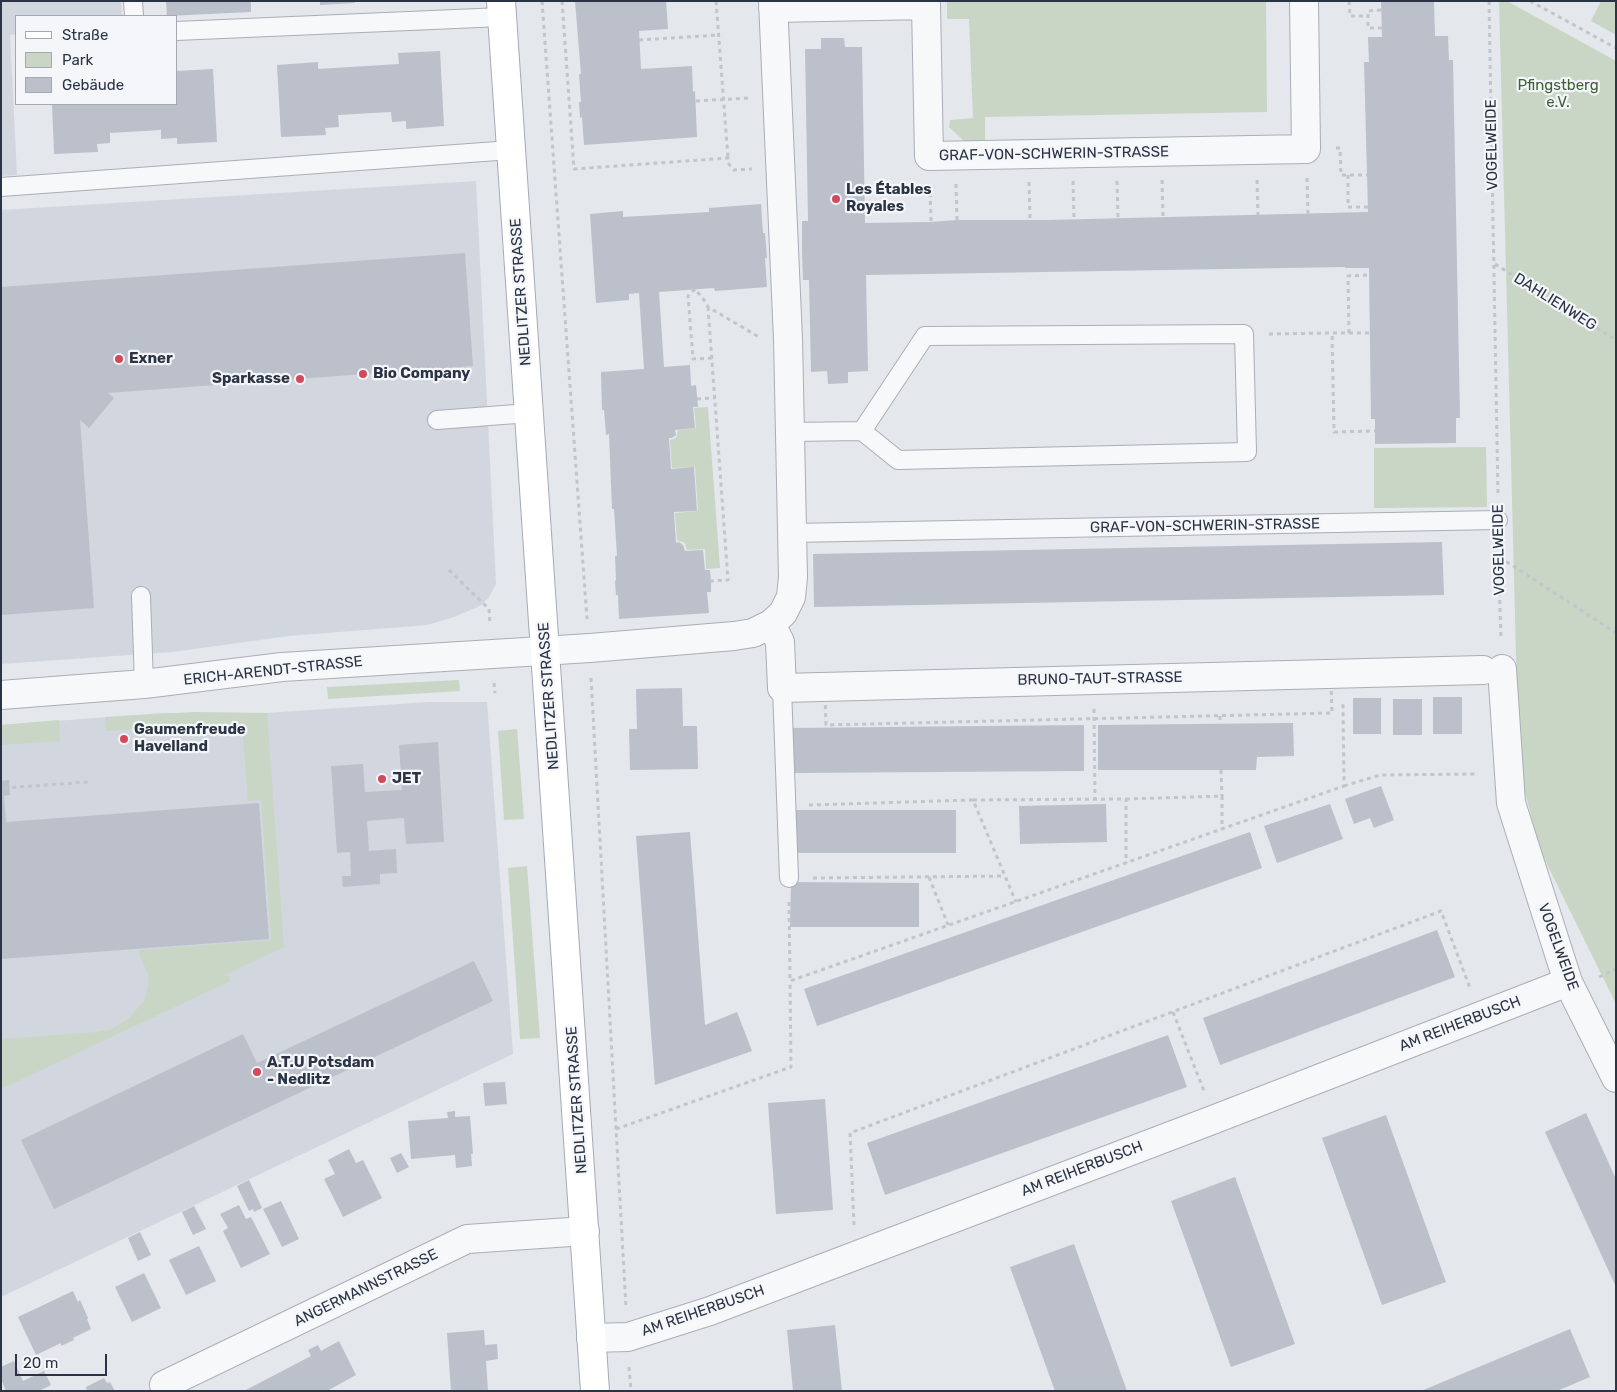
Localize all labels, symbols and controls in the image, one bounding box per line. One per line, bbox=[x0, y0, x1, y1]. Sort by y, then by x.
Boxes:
legend bbox=[15, 15, 178, 105]
text: Straße bbox=[62, 26, 108, 44]
text: Park bbox=[62, 51, 93, 69]
text: Gebäude bbox=[62, 76, 124, 94]
park label: Pfingstberg e.V. bbox=[1517, 77, 1599, 112]
street label: VOGELWEIDE bbox=[1482, 99, 1502, 191]
street label: GRAF-VON-SCHWERIN-STRASSE bbox=[939, 143, 1169, 165]
place label: Les Étables Royales bbox=[846, 181, 932, 216]
marker: Les Étables Royales bbox=[830, 193, 842, 205]
street label: NEDLITZER STRASSE bbox=[507, 218, 535, 366]
street label: DAHLIENWEG bbox=[1510, 269, 1600, 335]
place label: Exner bbox=[129, 350, 173, 368]
marker: Exner bbox=[113, 353, 125, 365]
place label: Bio Company bbox=[373, 365, 470, 383]
marker: Bio Company bbox=[357, 368, 369, 380]
place label: Sparkasse bbox=[212, 370, 290, 388]
marker: Sparkasse bbox=[294, 373, 306, 385]
street label: VOGELWEIDE bbox=[1489, 504, 1509, 596]
street label: GRAF-VON-SCHWERIN-STRASSE bbox=[1090, 515, 1320, 537]
street label: NEDLITZER STRASSE bbox=[535, 622, 563, 770]
street label: ERICH-ARENDT-STRASSE bbox=[182, 653, 364, 689]
street label: BRUNO-TAUT-STRASSE bbox=[1017, 669, 1183, 689]
place label: Gaumenfreude Havelland bbox=[134, 721, 246, 756]
marker: Gaumenfreude Havelland bbox=[118, 733, 130, 745]
place label: JET bbox=[392, 770, 421, 788]
marker: JET bbox=[376, 773, 388, 785]
street label: VOGELWEIDE bbox=[1534, 901, 1582, 993]
street label: AM REIHERBUSCH bbox=[1397, 993, 1523, 1055]
street label: NEDLITZER STRASSE bbox=[563, 1026, 591, 1174]
place label: A.T.U Potsdam - Nedlitz bbox=[267, 1054, 374, 1089]
marker: A.T.U Potsdam - Nedlitz bbox=[251, 1066, 263, 1078]
street label: AM REIHERBUSCH bbox=[1019, 1138, 1145, 1200]
street label: ANGERMANNSTRASSE bbox=[291, 1245, 441, 1331]
street label: AM REIHERBUSCH bbox=[639, 1282, 767, 1340]
scale bar bbox=[18, 1344, 110, 1376]
text: 20 m bbox=[23, 1354, 58, 1372]

